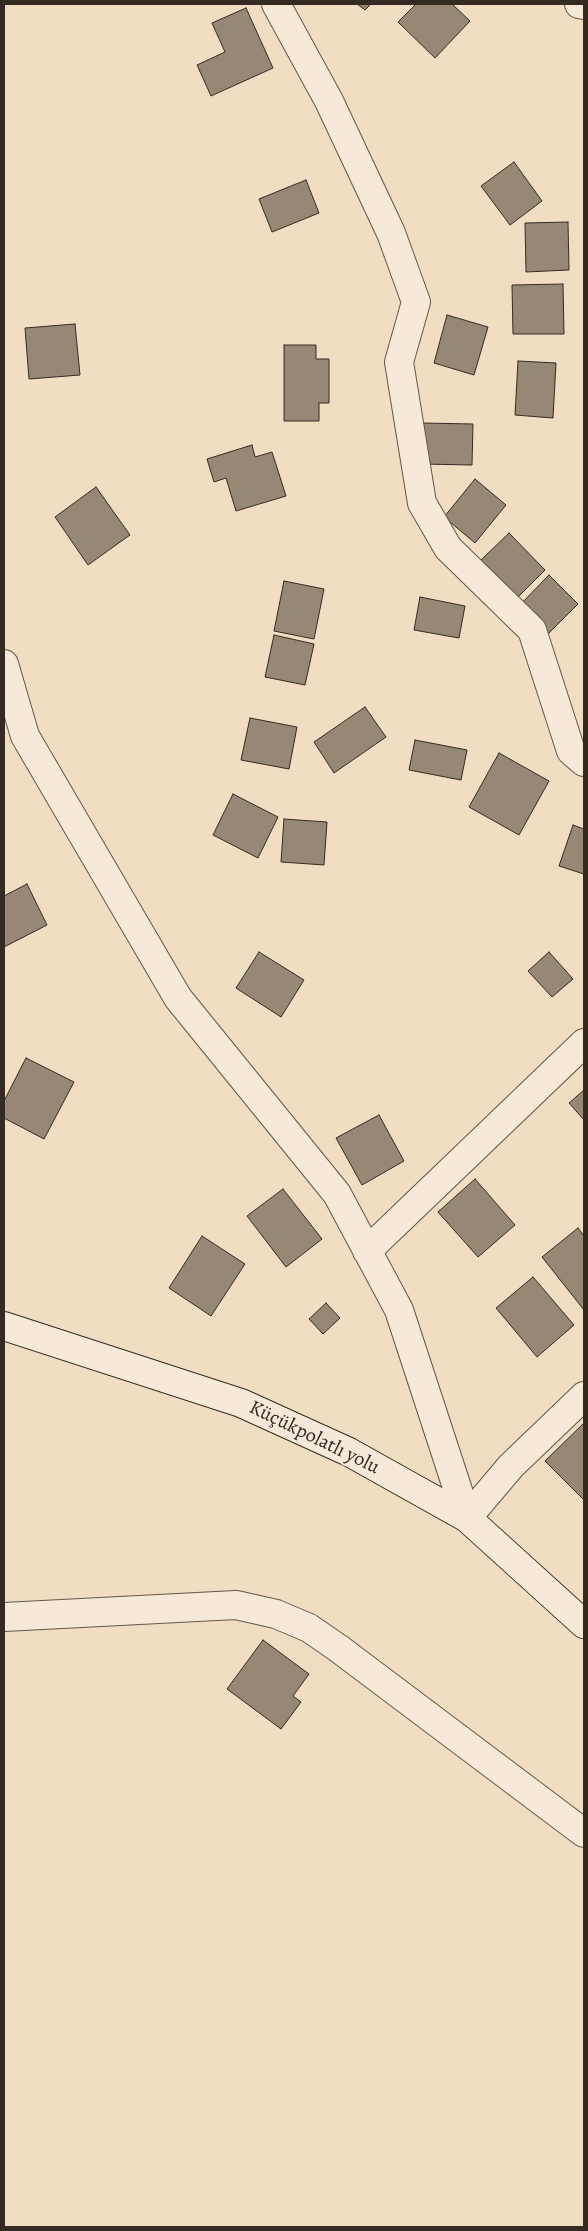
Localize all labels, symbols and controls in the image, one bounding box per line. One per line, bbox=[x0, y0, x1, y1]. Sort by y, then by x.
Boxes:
street label: Küçükpolatlı yolu bbox=[245, 1396, 383, 1480]

